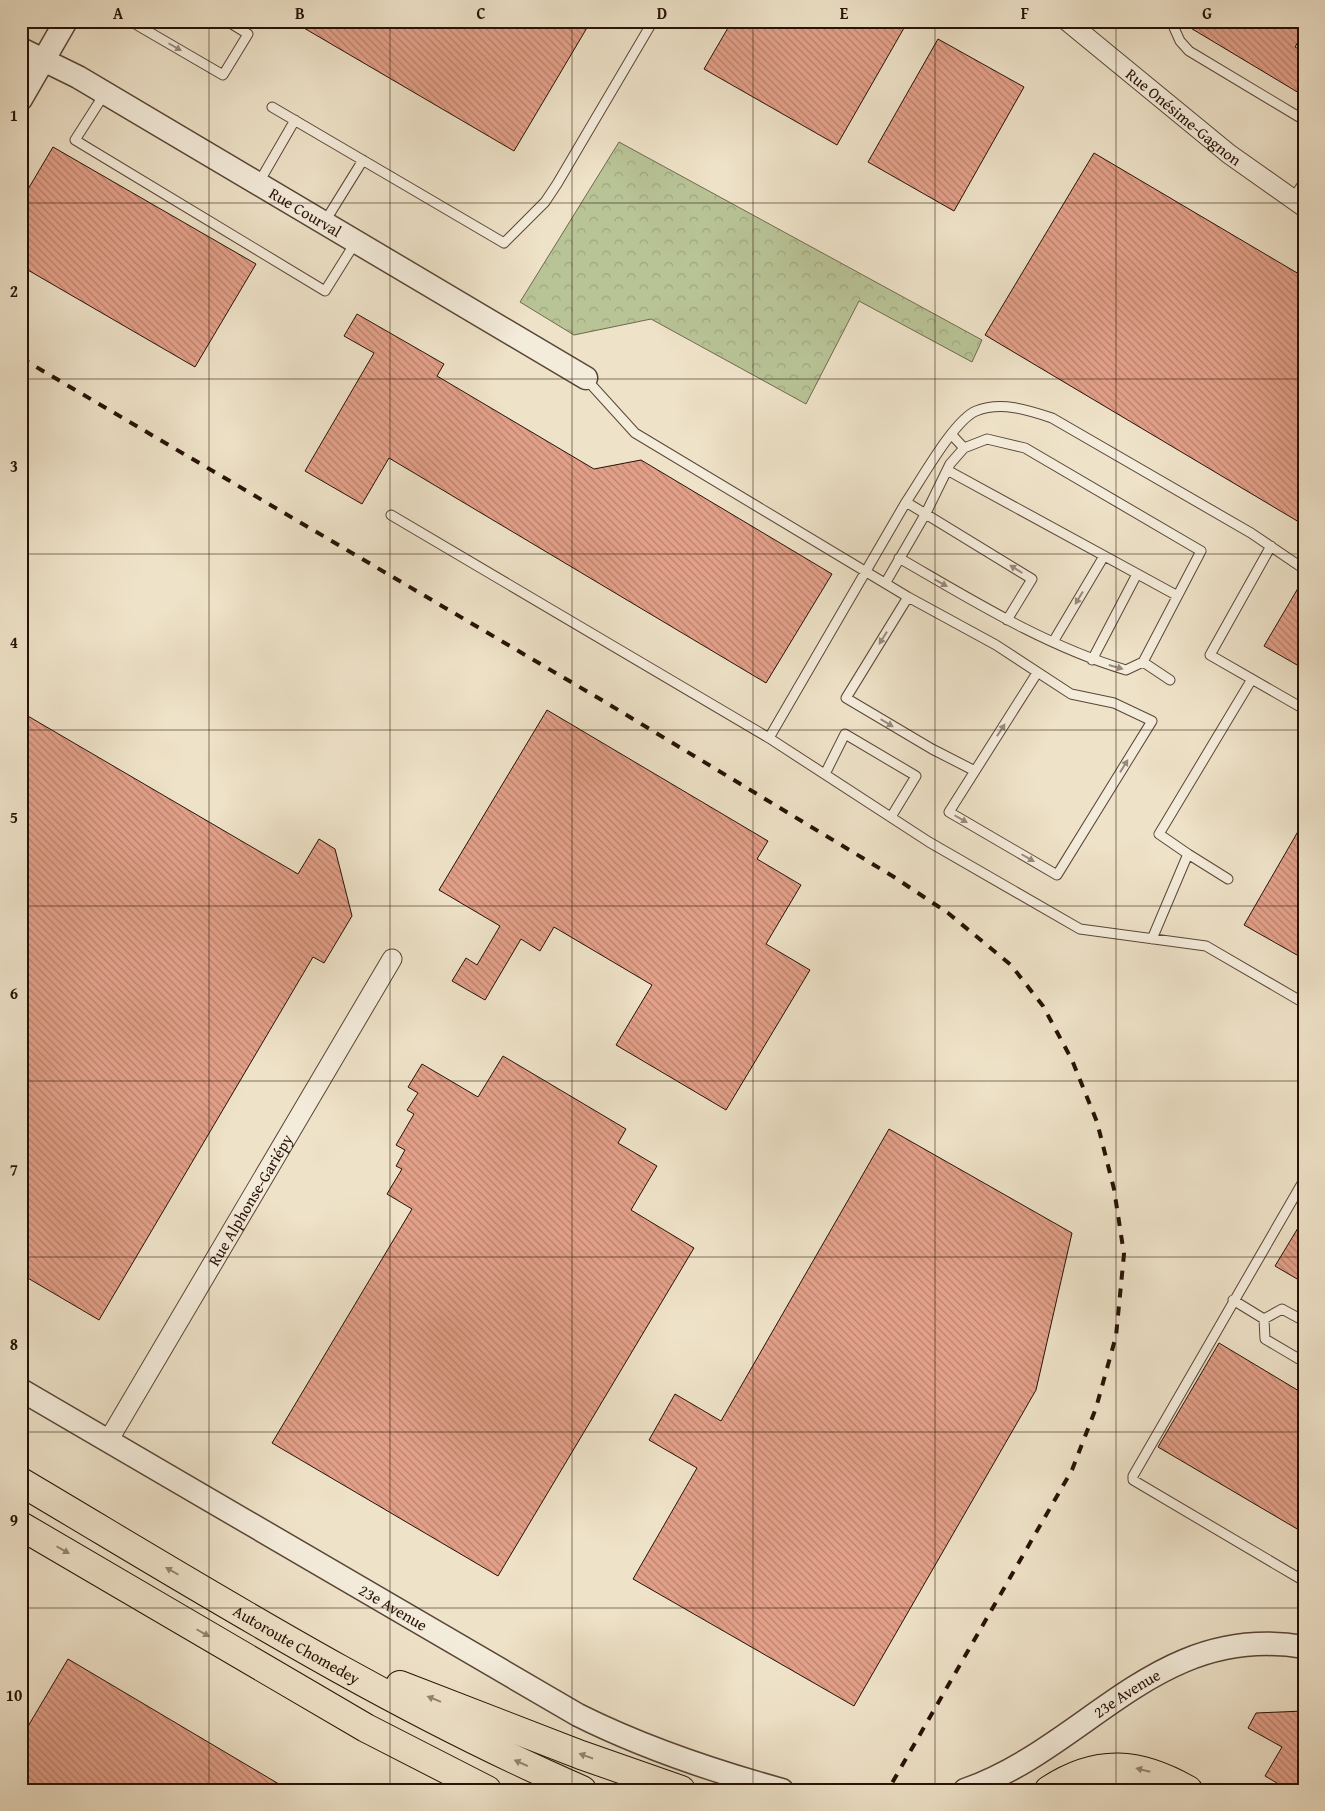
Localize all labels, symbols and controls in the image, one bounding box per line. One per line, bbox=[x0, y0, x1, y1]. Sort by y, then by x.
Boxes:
text: A bbox=[113, 1, 124, 25]
text: B bbox=[295, 1, 305, 25]
text: C bbox=[476, 1, 486, 25]
text: D bbox=[657, 1, 667, 25]
text: E bbox=[840, 1, 849, 25]
text: F bbox=[1021, 1, 1029, 25]
text: G bbox=[1202, 1, 1212, 25]
one-way arrow bbox=[168, 43, 182, 52]
street label: Rue Onésime-Gagnon bbox=[1121, 62, 1247, 171]
text: 1 bbox=[10, 103, 18, 127]
street label: Rue Courval bbox=[265, 181, 347, 243]
text: 2 bbox=[10, 279, 18, 303]
text: 3 bbox=[10, 454, 18, 478]
one-way arrow bbox=[1009, 565, 1022, 574]
one-way arrow bbox=[935, 578, 948, 587]
one-way arrow bbox=[1075, 591, 1084, 604]
text: 4 bbox=[10, 630, 18, 654]
one-way arrow bbox=[878, 632, 887, 645]
one-way arrow bbox=[1109, 663, 1124, 671]
one-way arrow bbox=[881, 719, 894, 728]
one-way arrow bbox=[997, 723, 1006, 736]
one-way arrow bbox=[1120, 759, 1129, 772]
text: 5 bbox=[10, 805, 18, 829]
one-way arrow bbox=[954, 815, 968, 823]
one-way arrow bbox=[1021, 853, 1034, 862]
text: 6 bbox=[10, 981, 18, 1005]
street label: Rue Alphonse-Gariépy bbox=[202, 1129, 298, 1270]
text: 7 bbox=[10, 1157, 18, 1181]
text: 8 bbox=[10, 1332, 18, 1356]
text: 9 bbox=[10, 1508, 18, 1532]
one-way arrow bbox=[57, 1546, 70, 1555]
one-way arrow bbox=[165, 1567, 179, 1576]
street label: 23e Avenue bbox=[355, 1578, 432, 1637]
street label: Autoroute Chomedey bbox=[229, 1599, 365, 1690]
one-way arrow bbox=[197, 1628, 210, 1637]
street label: 23e Avenue bbox=[1088, 1663, 1164, 1724]
text: 10 bbox=[6, 1683, 22, 1707]
one-way arrow bbox=[426, 1695, 441, 1703]
one-way arrow bbox=[578, 1752, 593, 1760]
one-way arrow bbox=[514, 1759, 528, 1767]
one-way arrow bbox=[1136, 1766, 1151, 1774]

